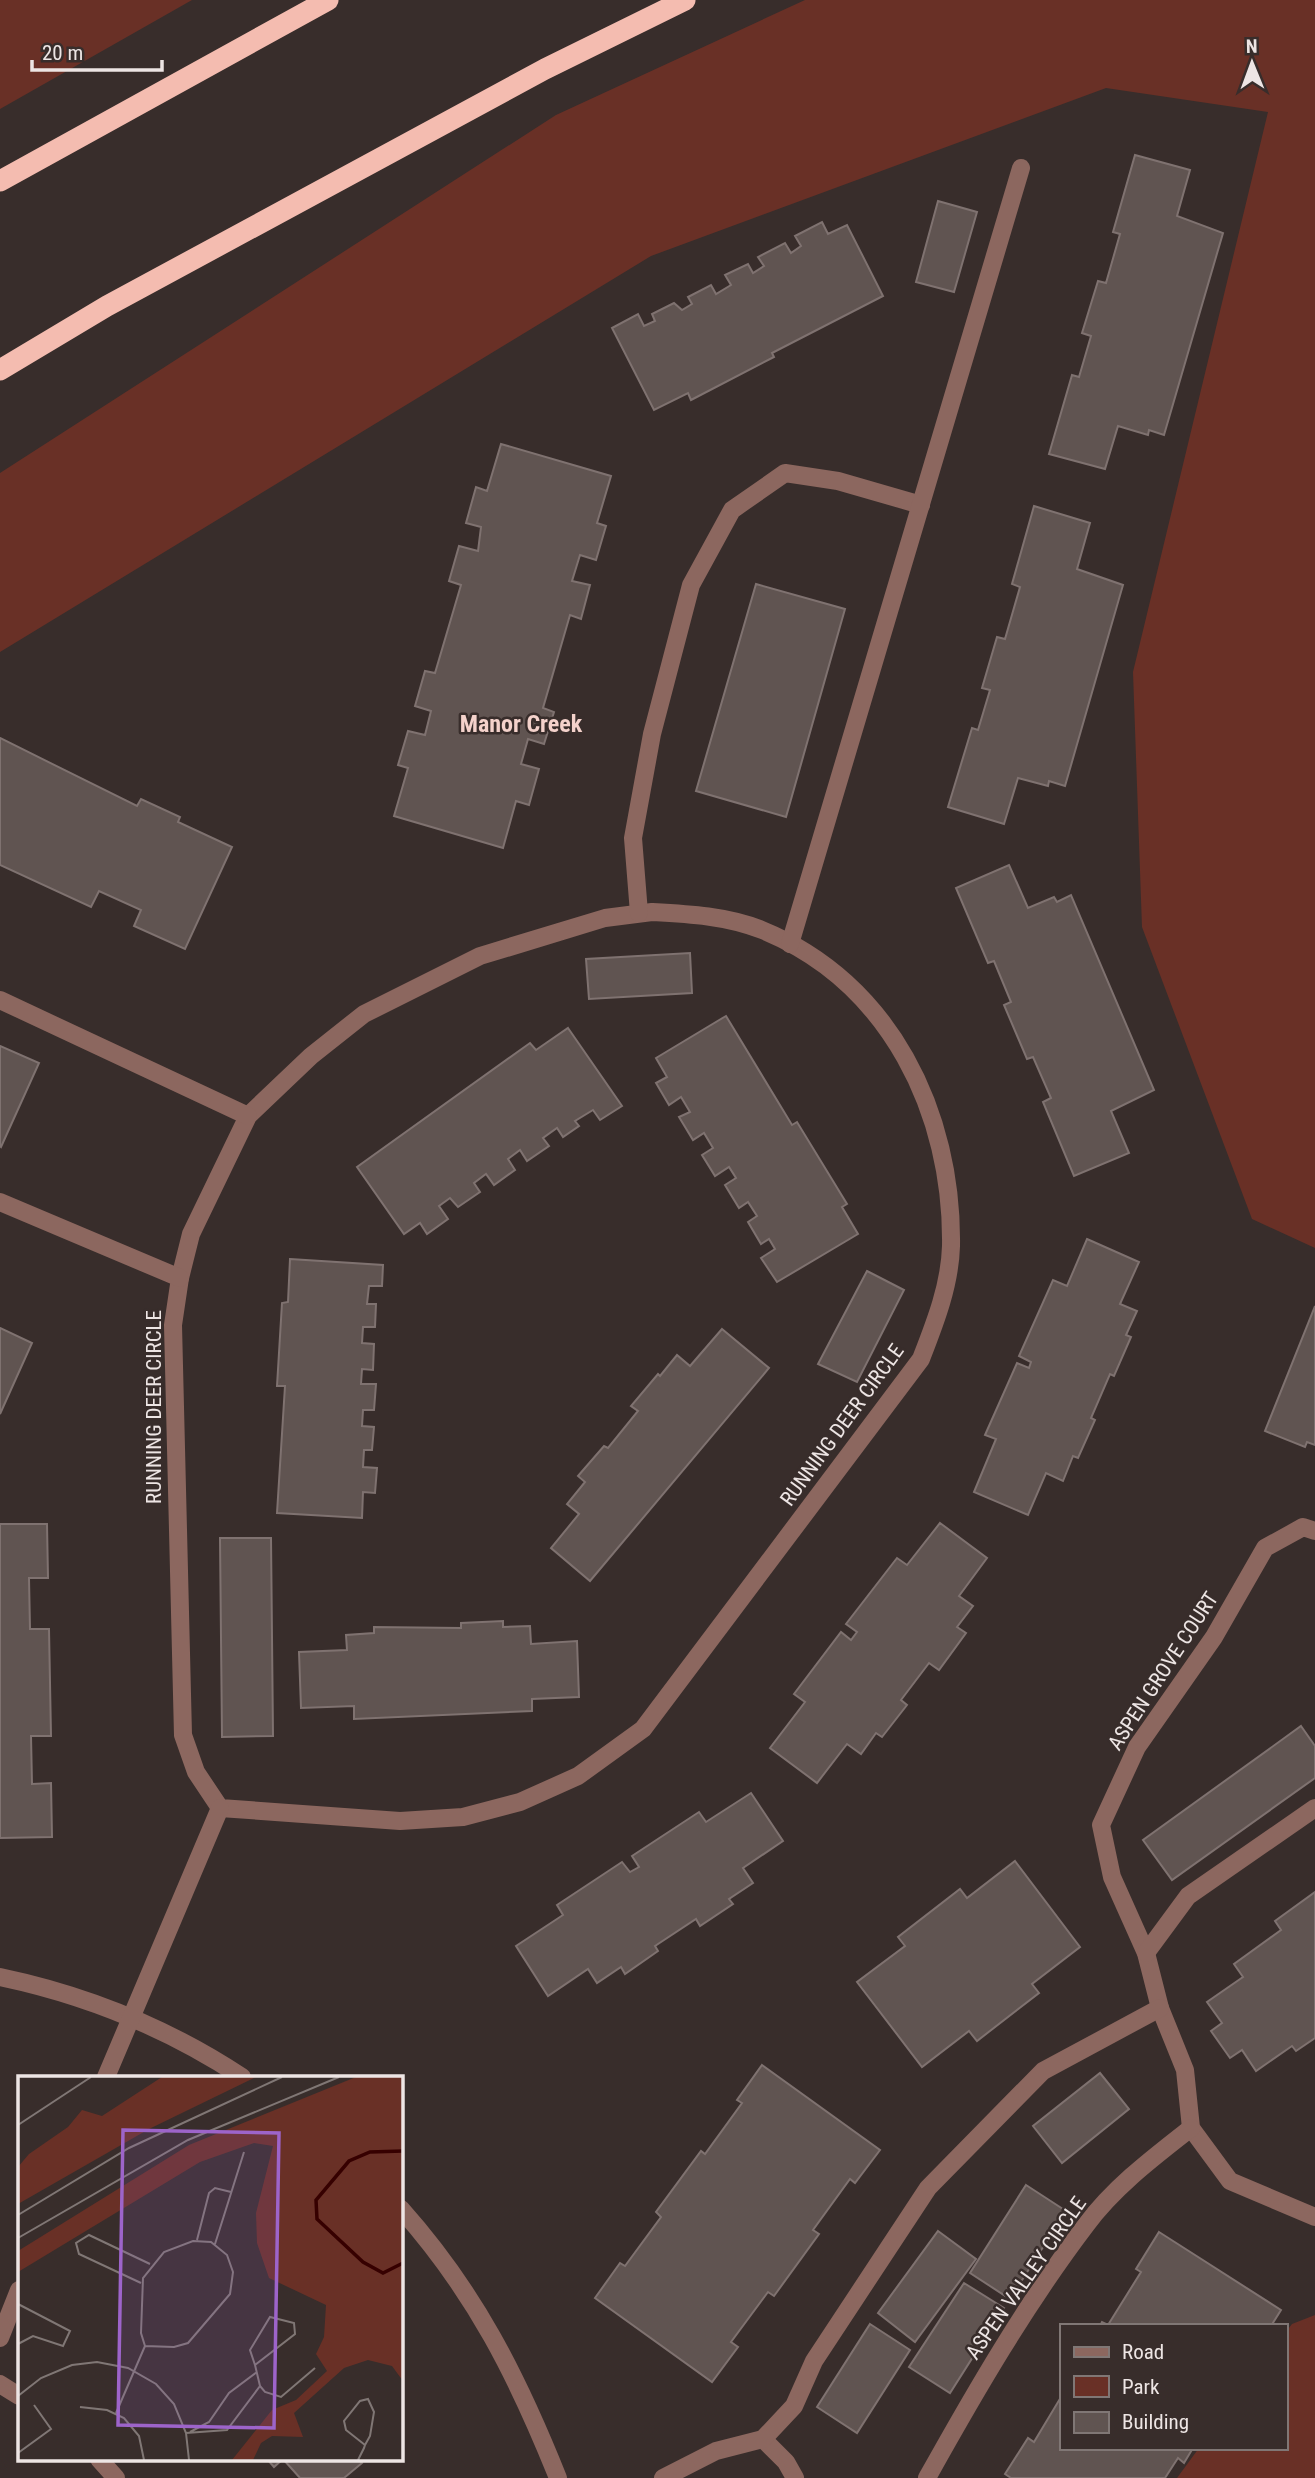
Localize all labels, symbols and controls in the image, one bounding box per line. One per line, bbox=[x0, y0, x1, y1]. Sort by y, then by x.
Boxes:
scale bar bbox=[32, 28, 161, 72]
north arrow bbox=[1217, 28, 1287, 98]
text: N bbox=[1246, 35, 1258, 58]
text: 20 m bbox=[42, 41, 83, 65]
district label: Manor Creek bbox=[460, 710, 583, 738]
street label: RUNNING DEER CIRCLE bbox=[142, 1310, 166, 1504]
street label: RUNNING DEER CIRCLE bbox=[775, 1340, 909, 1510]
street label: ASPEN GROVE COURT bbox=[1103, 1587, 1223, 1754]
inset map bbox=[18, 2076, 402, 2460]
street label: ASPEN VALLEY CIRCLE bbox=[961, 2192, 1091, 2364]
legend bbox=[1060, 2324, 1287, 2450]
text: Road bbox=[1122, 2340, 1164, 2364]
text: Park bbox=[1122, 2375, 1160, 2399]
text: Building bbox=[1122, 2410, 1189, 2434]

